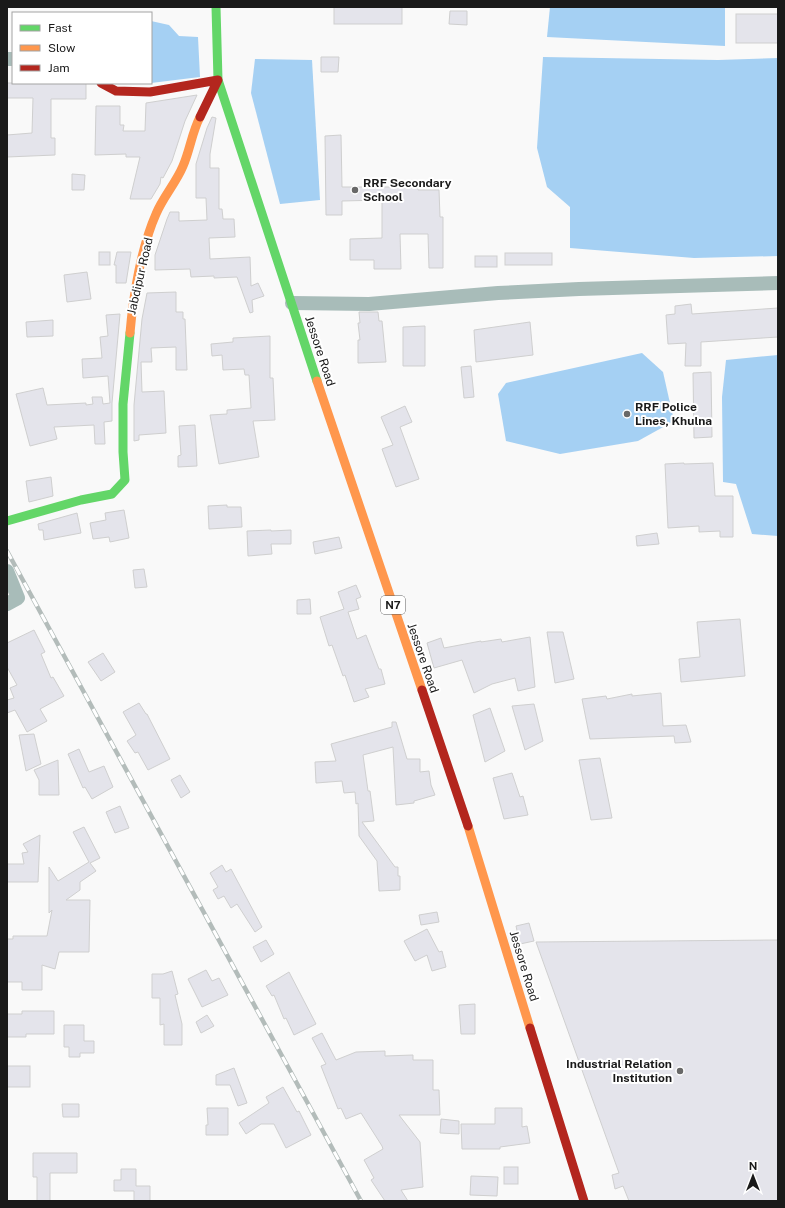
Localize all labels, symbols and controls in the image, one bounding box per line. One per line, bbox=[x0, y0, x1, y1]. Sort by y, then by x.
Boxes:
legend bbox=[12, 12, 152, 84]
text: Fast bbox=[48, 21, 73, 35]
text: Slow bbox=[48, 41, 76, 55]
text: Jam bbox=[48, 61, 70, 75]
place label: RRF Secondary School bbox=[363, 176, 452, 204]
marker: RRF Secondary School bbox=[350, 185, 360, 195]
street label: Jabdipur Road bbox=[124, 236, 156, 316]
street label: Jessore Road bbox=[302, 314, 338, 388]
place label: RRF Police Lines, Khulna bbox=[635, 400, 712, 428]
marker: RRF Police Lines, Khulna bbox=[622, 409, 632, 419]
road number: N7 bbox=[381, 596, 405, 614]
street label: Jessore Road bbox=[405, 621, 441, 695]
street label: Jessore Road bbox=[507, 929, 541, 1003]
place label: Industrial Relation Institution bbox=[566, 1057, 672, 1085]
marker: Industrial Relation Institution bbox=[675, 1066, 685, 1076]
north arrow bbox=[733, 1156, 773, 1196]
text: N bbox=[749, 1160, 757, 1172]

